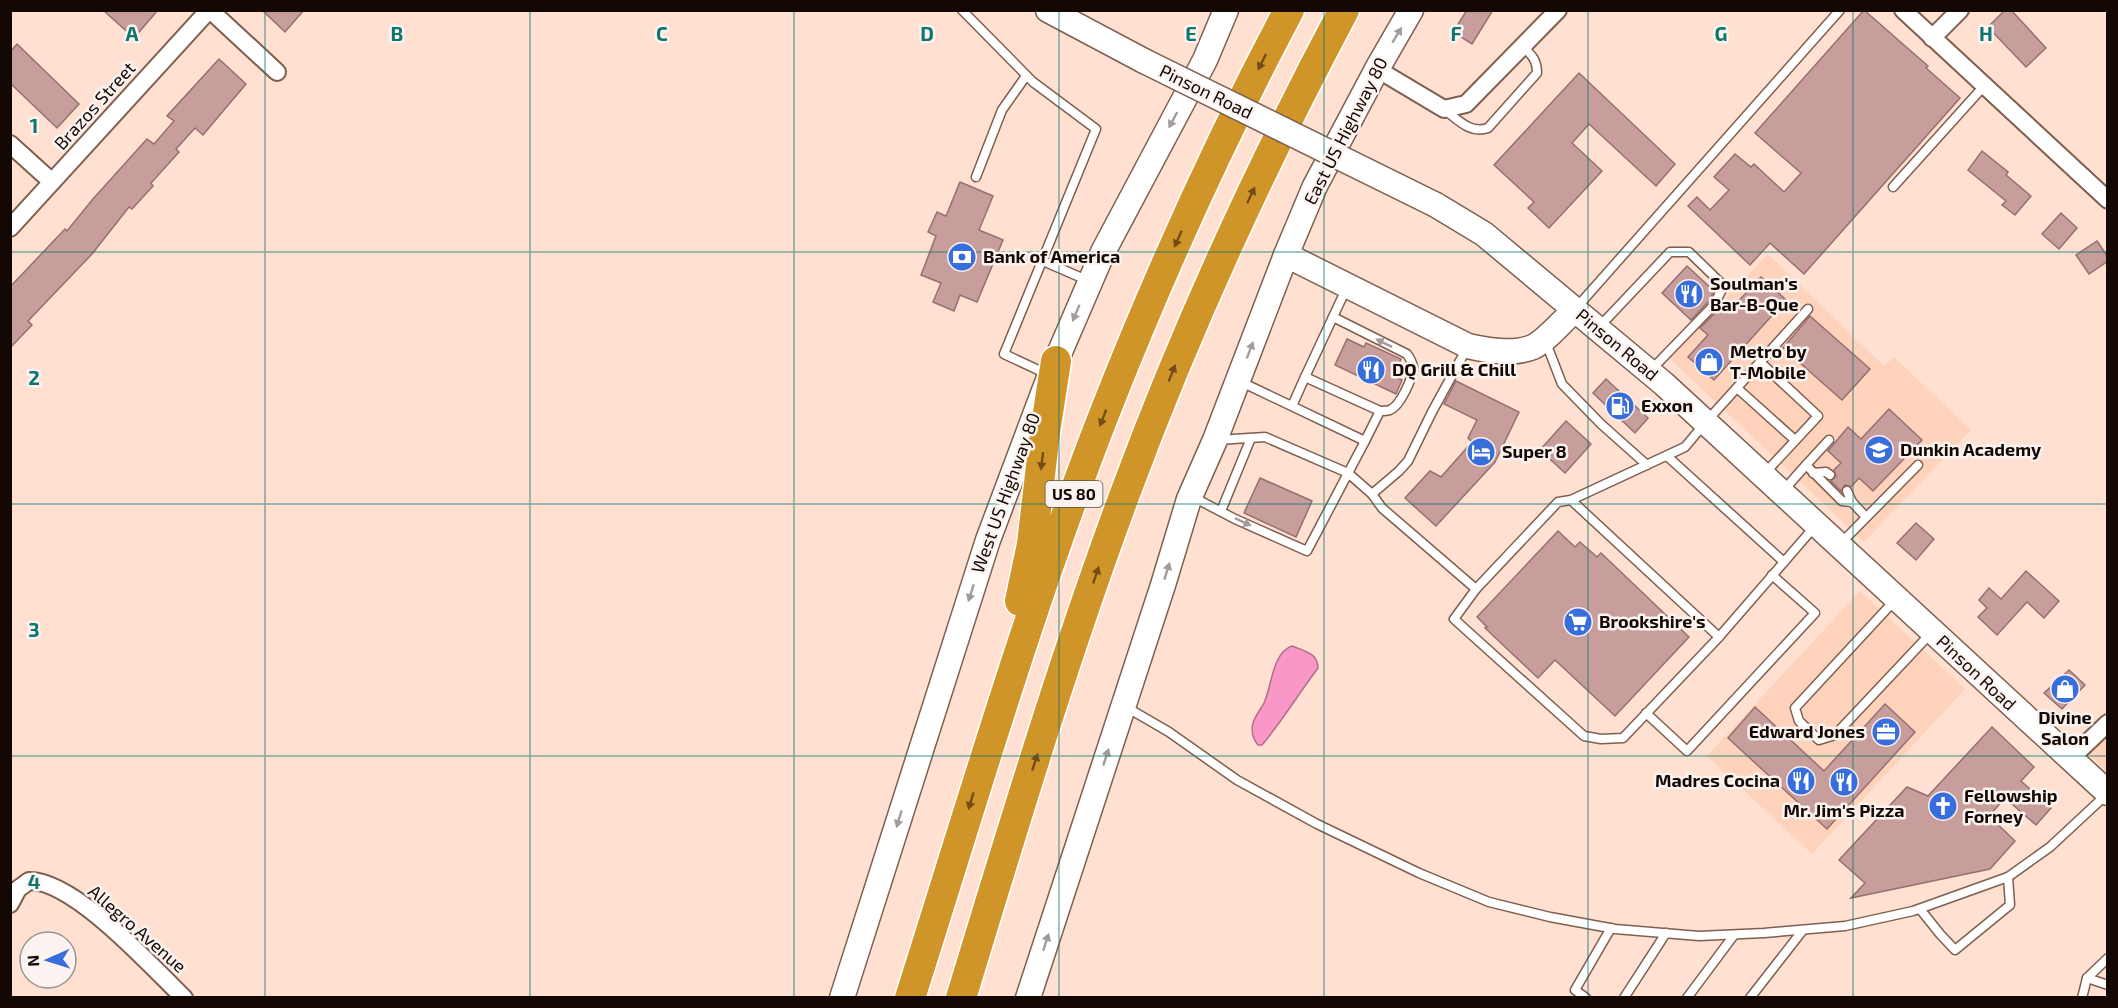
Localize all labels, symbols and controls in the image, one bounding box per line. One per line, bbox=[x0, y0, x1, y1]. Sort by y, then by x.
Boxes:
text: A bbox=[125, 21, 139, 45]
text: B bbox=[391, 21, 403, 45]
text: C bbox=[656, 21, 668, 45]
text: D bbox=[920, 21, 934, 45]
text: E bbox=[1185, 21, 1197, 45]
text: F bbox=[1450, 21, 1462, 45]
text: G bbox=[1715, 21, 1727, 45]
text: H bbox=[1979, 21, 1993, 45]
one-way arrow bbox=[1392, 26, 1402, 43]
street label: East US Highway 80 bbox=[1298, 53, 1392, 208]
one-way arrow bbox=[1257, 54, 1266, 71]
street label: Brazos Street bbox=[49, 57, 140, 154]
street label: Pinson Road bbox=[1156, 59, 1257, 123]
one-way arrow bbox=[1168, 111, 1177, 128]
text: 1 bbox=[30, 113, 38, 137]
one-way arrow bbox=[1247, 186, 1256, 203]
one-way arrow bbox=[1174, 230, 1183, 247]
bank icon: Bank of America bbox=[946, 241, 978, 273]
place label: Bank of America bbox=[983, 245, 1120, 267]
place label: Soulman's Bar-B-Que bbox=[1710, 272, 1799, 315]
restaurant icon: Soulman's Bar-B-Que bbox=[1673, 278, 1705, 310]
street label: Pinson Road bbox=[1572, 303, 1663, 385]
one-way arrow bbox=[1071, 304, 1081, 322]
one-way arrow bbox=[1376, 338, 1393, 347]
place label: Metro by T-Mobile bbox=[1730, 340, 1808, 383]
one-way arrow bbox=[1246, 341, 1256, 359]
shop icon: Metro by T-Mobile bbox=[1693, 346, 1725, 378]
restaurant icon: DQ Grill & Chill bbox=[1355, 354, 1387, 386]
place label: DQ Grill & Chill bbox=[1392, 358, 1516, 380]
one-way arrow bbox=[1168, 364, 1178, 382]
text: 2 bbox=[28, 365, 40, 389]
fuel station icon: Exxon bbox=[1604, 390, 1636, 422]
place label: Exxon bbox=[1641, 394, 1693, 416]
street label: West US Highway 80 bbox=[966, 409, 1044, 576]
one-way arrow bbox=[1097, 410, 1107, 428]
school or university icon: Dunkin Academy bbox=[1863, 434, 1895, 466]
hotel icon: Super 8 bbox=[1465, 436, 1497, 468]
place label: Dunkin Academy bbox=[1900, 438, 2042, 460]
place label: Super 8 bbox=[1502, 440, 1567, 462]
one-way arrow bbox=[1037, 451, 1046, 470]
road number: US 80 bbox=[1046, 481, 1102, 507]
one-way arrow bbox=[1234, 517, 1252, 527]
one-way arrow bbox=[1163, 562, 1172, 580]
one-way arrow bbox=[1091, 566, 1101, 584]
one-way arrow bbox=[965, 584, 975, 602]
supermarket icon: Brookshire's bbox=[1562, 606, 1594, 638]
place label: Brookshire's bbox=[1599, 610, 1706, 632]
text: 3 bbox=[28, 617, 40, 641]
street label: Pinson Road bbox=[1932, 630, 2021, 715]
shop icon: Divine Salon bbox=[2049, 673, 2081, 705]
place label: Divine Salon bbox=[2038, 706, 2092, 749]
office icon: Edward Jones bbox=[1870, 716, 1902, 748]
place label: Edward Jones bbox=[1749, 720, 1865, 742]
one-way arrow bbox=[1102, 748, 1112, 766]
one-way arrow bbox=[1030, 753, 1040, 771]
restaurant icon: Madres Cocina bbox=[1785, 765, 1817, 797]
restaurant icon: Mr. Jim's Pizza bbox=[1828, 766, 1860, 798]
place label: Madres Cocina bbox=[1655, 769, 1780, 791]
place label: Fellowship Forney bbox=[1964, 784, 2058, 827]
church icon: Fellowship Forney bbox=[1927, 790, 1959, 822]
one-way arrow bbox=[966, 792, 975, 810]
place label: Mr. Jim's Pizza bbox=[1783, 799, 1905, 821]
one-way arrow bbox=[893, 810, 903, 828]
text: 4 bbox=[28, 869, 41, 893]
street label: Allegro Avenue bbox=[84, 880, 191, 977]
north arrow bbox=[18, 930, 78, 990]
one-way arrow bbox=[1041, 933, 1051, 951]
text: N bbox=[23, 955, 42, 967]

